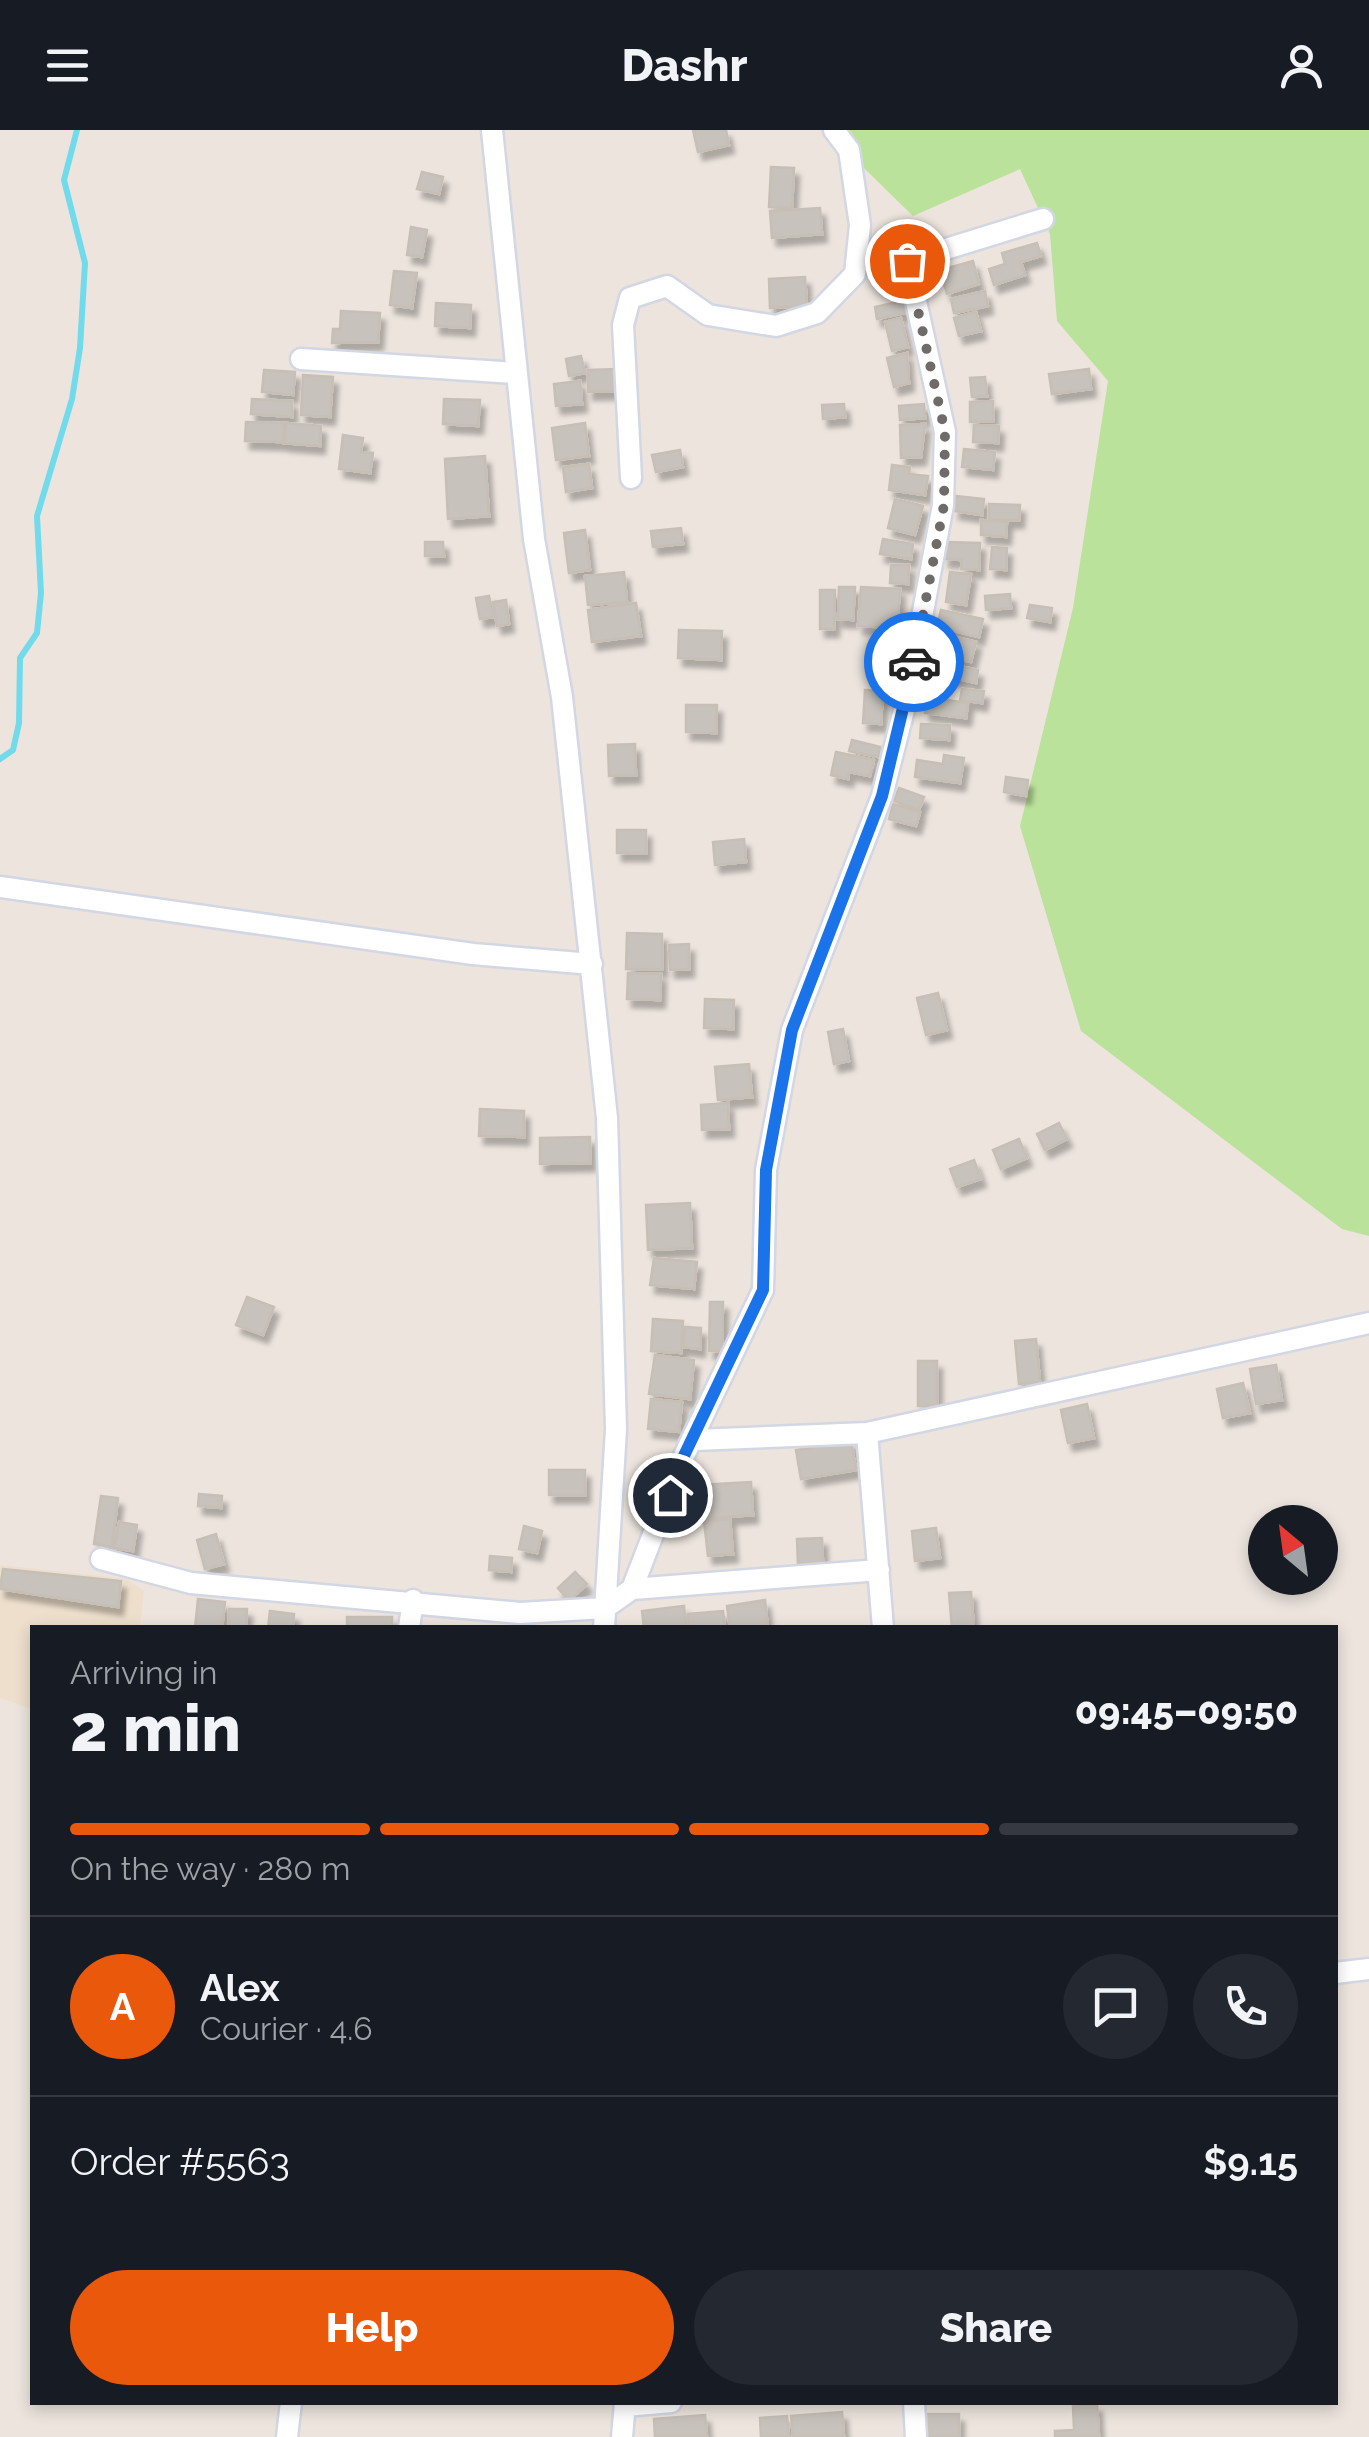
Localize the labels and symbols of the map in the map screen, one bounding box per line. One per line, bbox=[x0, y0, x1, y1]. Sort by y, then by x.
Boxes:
pin bbox=[865, 219, 950, 304]
courier bbox=[864, 612, 964, 712]
pin bbox=[628, 1453, 713, 1538]
north arrow bbox=[1248, 1505, 1338, 1595]

